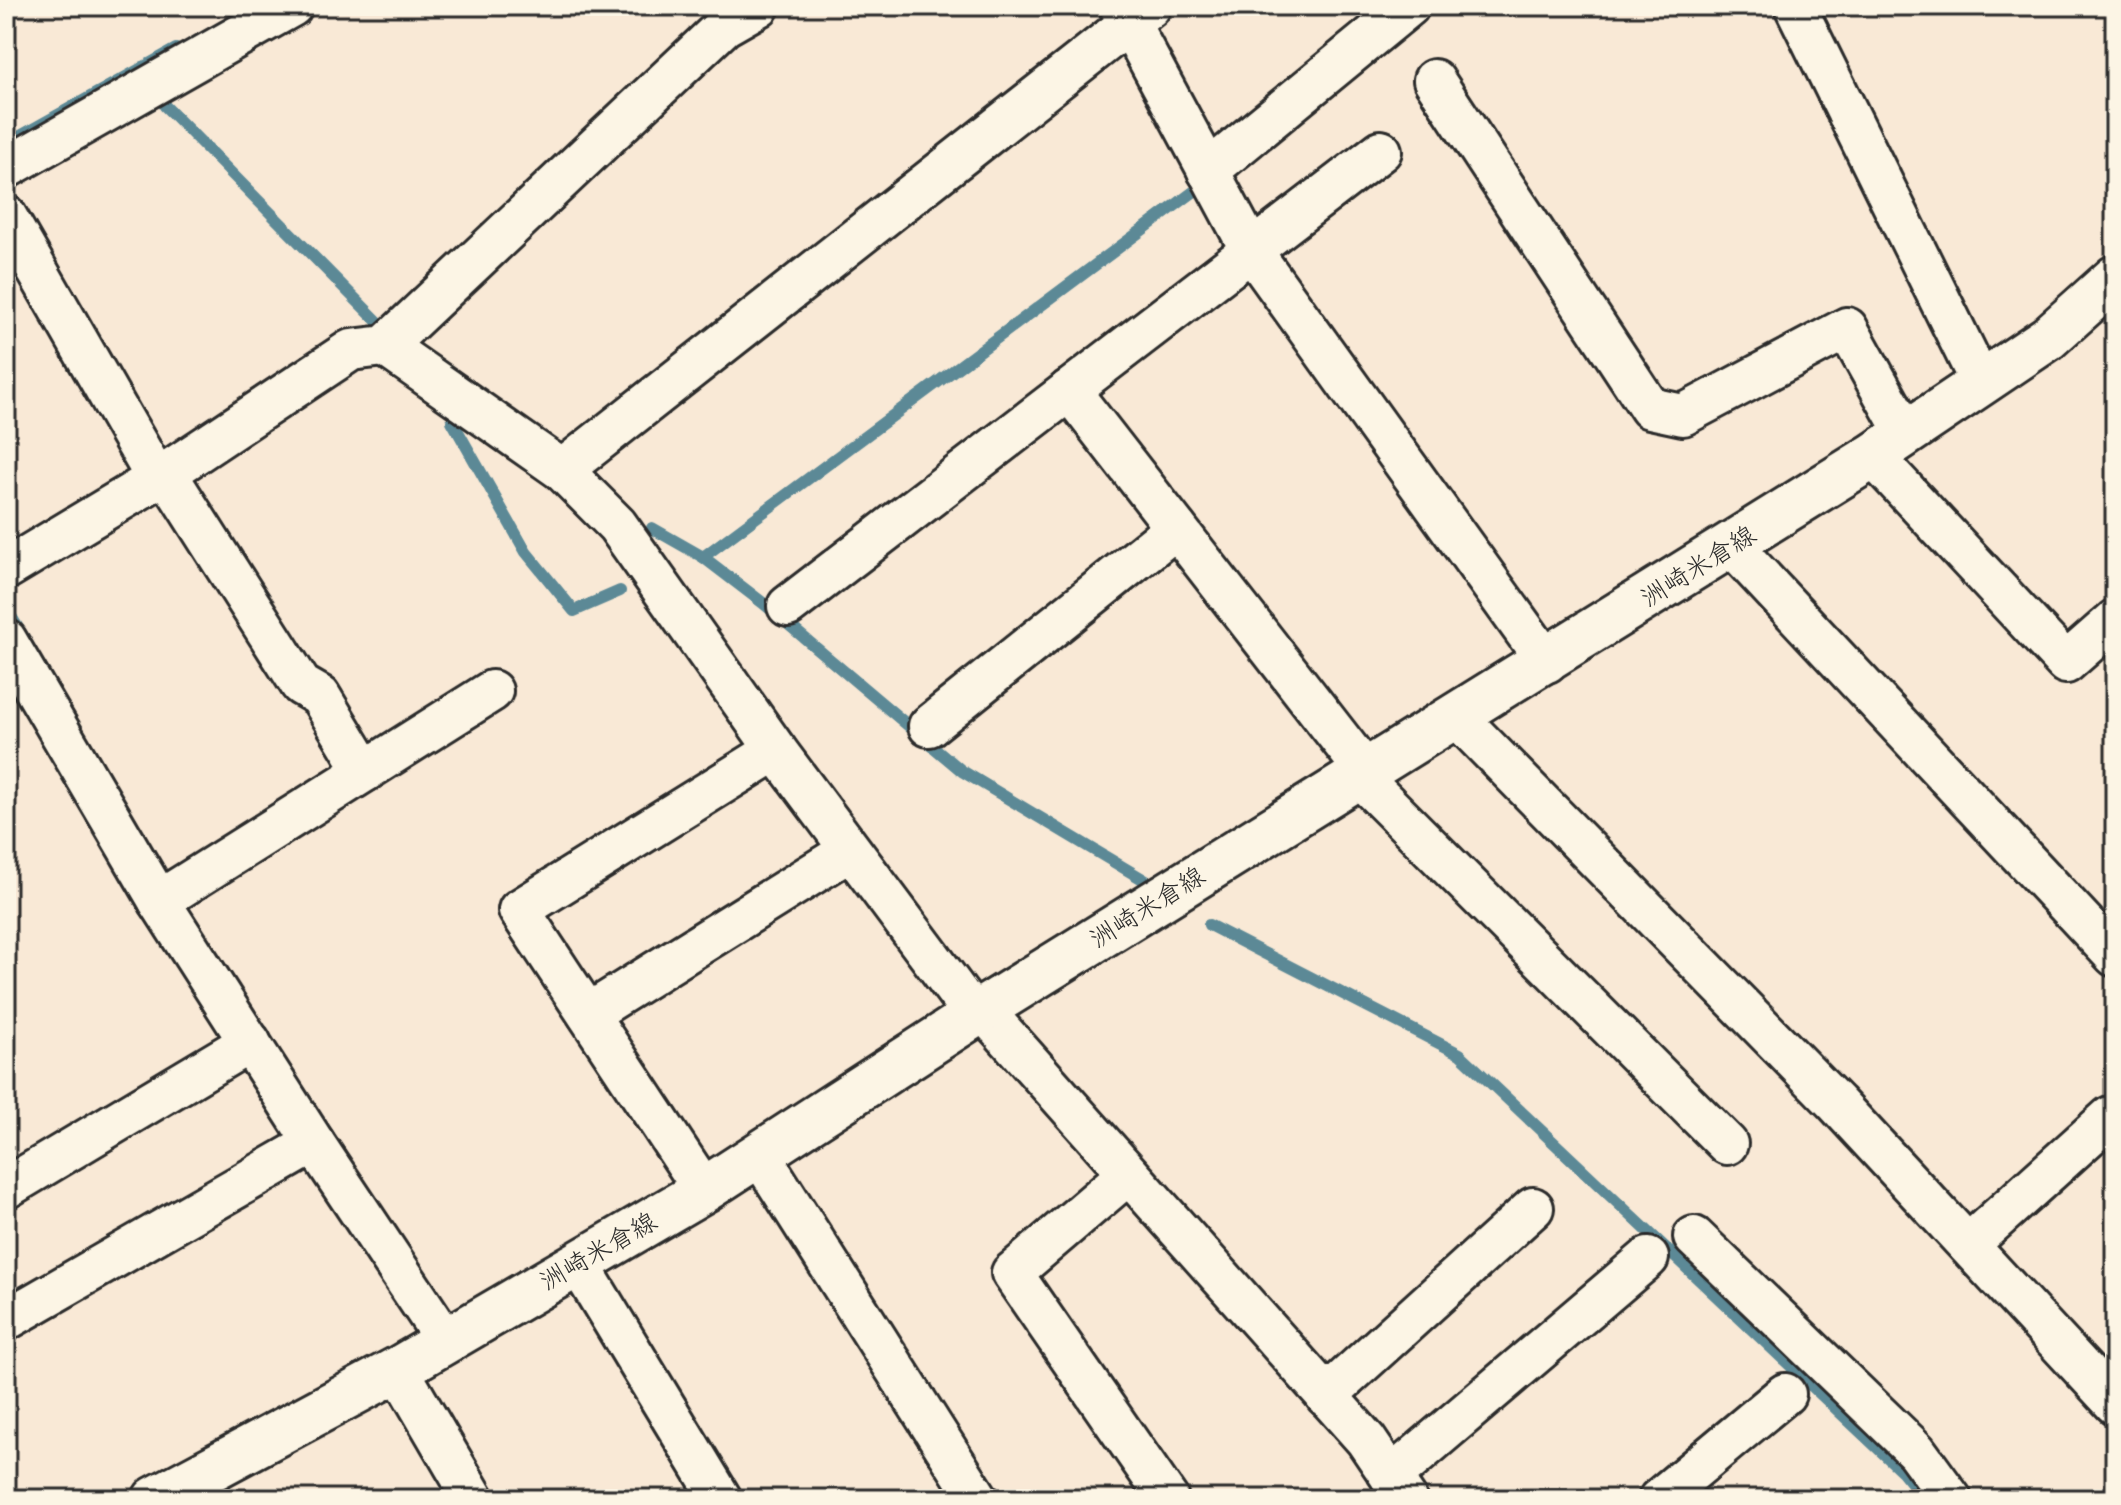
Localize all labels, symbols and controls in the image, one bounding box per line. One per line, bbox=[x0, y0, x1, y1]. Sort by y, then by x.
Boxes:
street label: 洲崎米倉線 bbox=[1635, 520, 1762, 614]
street label: 洲崎米倉線 bbox=[1084, 861, 1211, 955]
street label: 洲崎米倉線 bbox=[535, 1206, 662, 1297]

